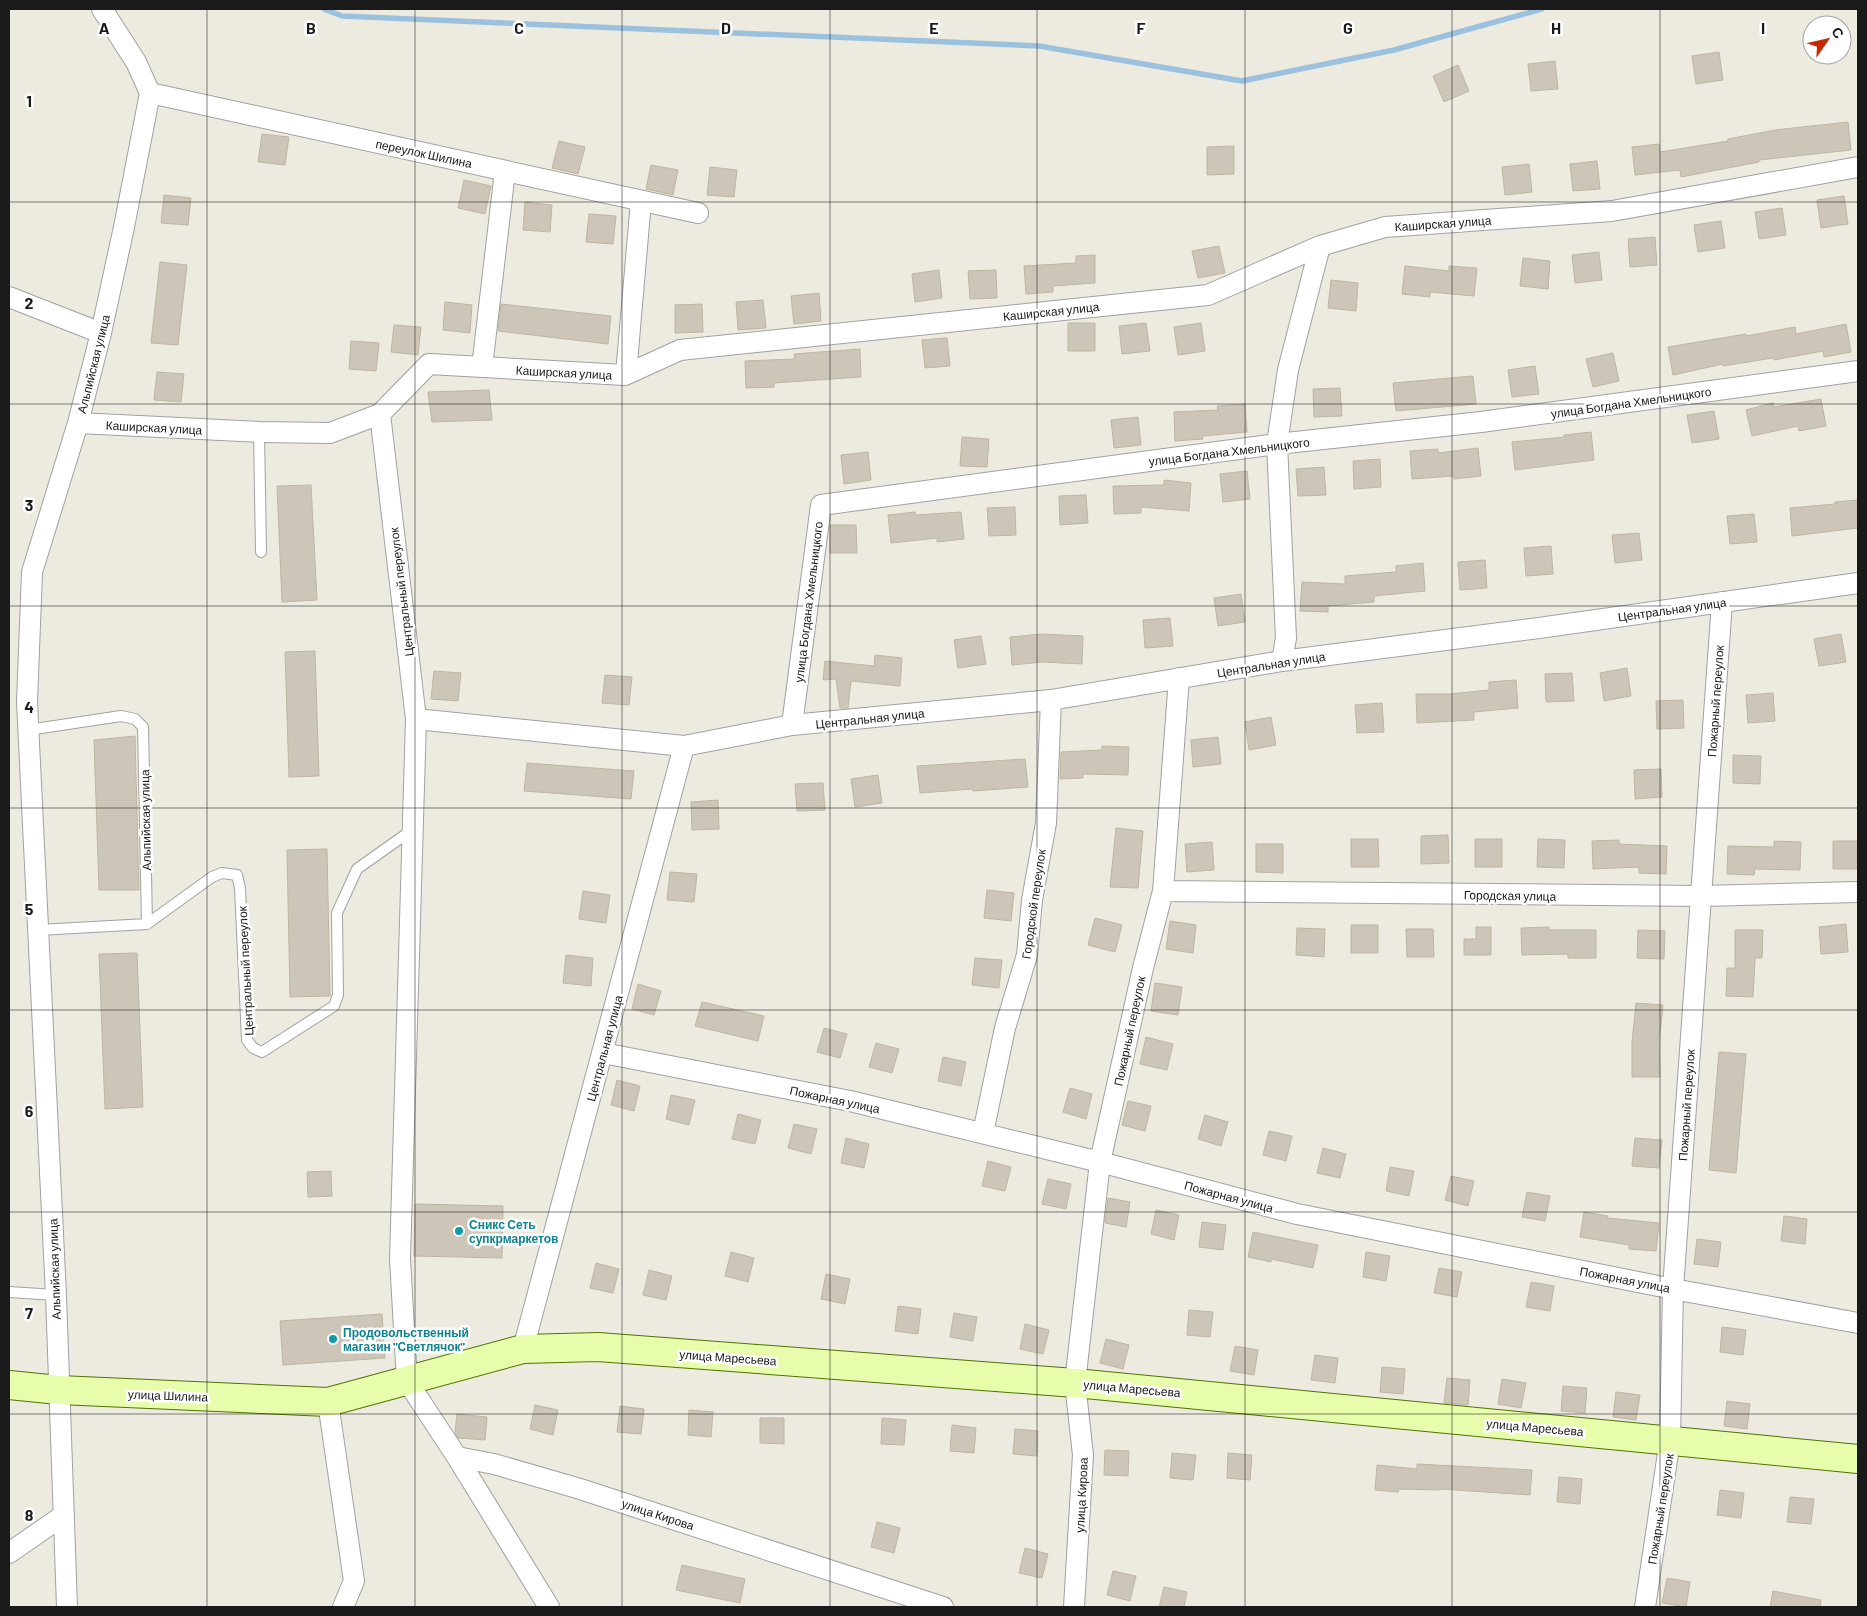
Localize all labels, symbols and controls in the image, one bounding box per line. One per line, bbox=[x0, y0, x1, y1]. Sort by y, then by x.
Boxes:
north arrow bbox=[1802, 15, 1852, 65]
text: A bbox=[99, 18, 110, 37]
text: B bbox=[306, 18, 316, 37]
text: C bbox=[514, 18, 524, 37]
text: D bbox=[721, 18, 731, 37]
text: E bbox=[929, 18, 939, 37]
text: F bbox=[1137, 18, 1146, 37]
text: G bbox=[1343, 18, 1353, 37]
text: H bbox=[1551, 18, 1561, 37]
text: I bbox=[1761, 18, 1765, 37]
text: С bbox=[1828, 24, 1848, 41]
text: 1 bbox=[26, 91, 32, 110]
street label: переулок Шилина bbox=[374, 136, 474, 171]
street label: Каширская улица bbox=[1394, 213, 1492, 234]
text: 2 bbox=[25, 293, 34, 312]
street label: Каширская улица bbox=[1002, 299, 1100, 324]
street label: Альпийская улица bbox=[74, 313, 113, 415]
street label: Каширская улица bbox=[515, 362, 613, 383]
street label: улица Богдана Хмельницкого bbox=[1550, 384, 1713, 421]
street label: Каширская улица bbox=[105, 417, 203, 438]
street label: улица Богдана Хмельницкого bbox=[1148, 434, 1311, 469]
text: 3 bbox=[25, 495, 33, 514]
street label: улица Богдана Хмельницкого bbox=[791, 520, 826, 683]
street label: Центральный переулок bbox=[386, 526, 417, 657]
street label: Центральная улица bbox=[1617, 594, 1728, 625]
street label: Пожарный переулок bbox=[1704, 644, 1727, 757]
street label: Центральная улица bbox=[1216, 648, 1327, 680]
text: 4 bbox=[24, 697, 34, 716]
street label: Центральная улица bbox=[815, 705, 926, 732]
street label: Альпийская улица bbox=[137, 769, 154, 871]
street label: Городской переулок bbox=[1018, 847, 1049, 960]
street label: Городская улица bbox=[1464, 887, 1557, 904]
text: 5 bbox=[25, 899, 34, 918]
street label: Центральный переулок bbox=[235, 905, 256, 1036]
street label: Пожарный переулок bbox=[1111, 974, 1149, 1087]
street label: Центральная улица bbox=[583, 993, 626, 1103]
street label: Пожарный переулок bbox=[1675, 1048, 1698, 1161]
street label: Пожарная улица bbox=[788, 1083, 882, 1116]
text: 6 bbox=[25, 1101, 34, 1120]
street label: Пожарная улица bbox=[1183, 1177, 1275, 1216]
place label: Сникс Сеть супкрмаркетов bbox=[469, 1217, 558, 1246]
street label: Альпийская улица bbox=[45, 1218, 64, 1320]
marker: Сникс Сеть супкрмаркетов bbox=[453, 1225, 465, 1237]
street label: Пожарная улица bbox=[1578, 1263, 1672, 1296]
text: 7 bbox=[25, 1303, 33, 1322]
place label: Продовольственный магазин "Светлячок" bbox=[343, 1325, 469, 1353]
marker: Продовольственный магазин "Светлячок" bbox=[327, 1333, 339, 1345]
street label: улица Маресьева bbox=[679, 1347, 777, 1368]
street label: улица Маресьева bbox=[1083, 1377, 1181, 1400]
street label: улица Шилина bbox=[128, 1387, 209, 1404]
street label: улица Маресьева bbox=[1486, 1416, 1584, 1439]
street label: Пожарный переулок bbox=[1644, 1452, 1677, 1566]
street label: улица Кирова bbox=[1072, 1457, 1091, 1533]
street label: улица Кирова bbox=[620, 1496, 696, 1533]
text: 8 bbox=[25, 1505, 34, 1524]

